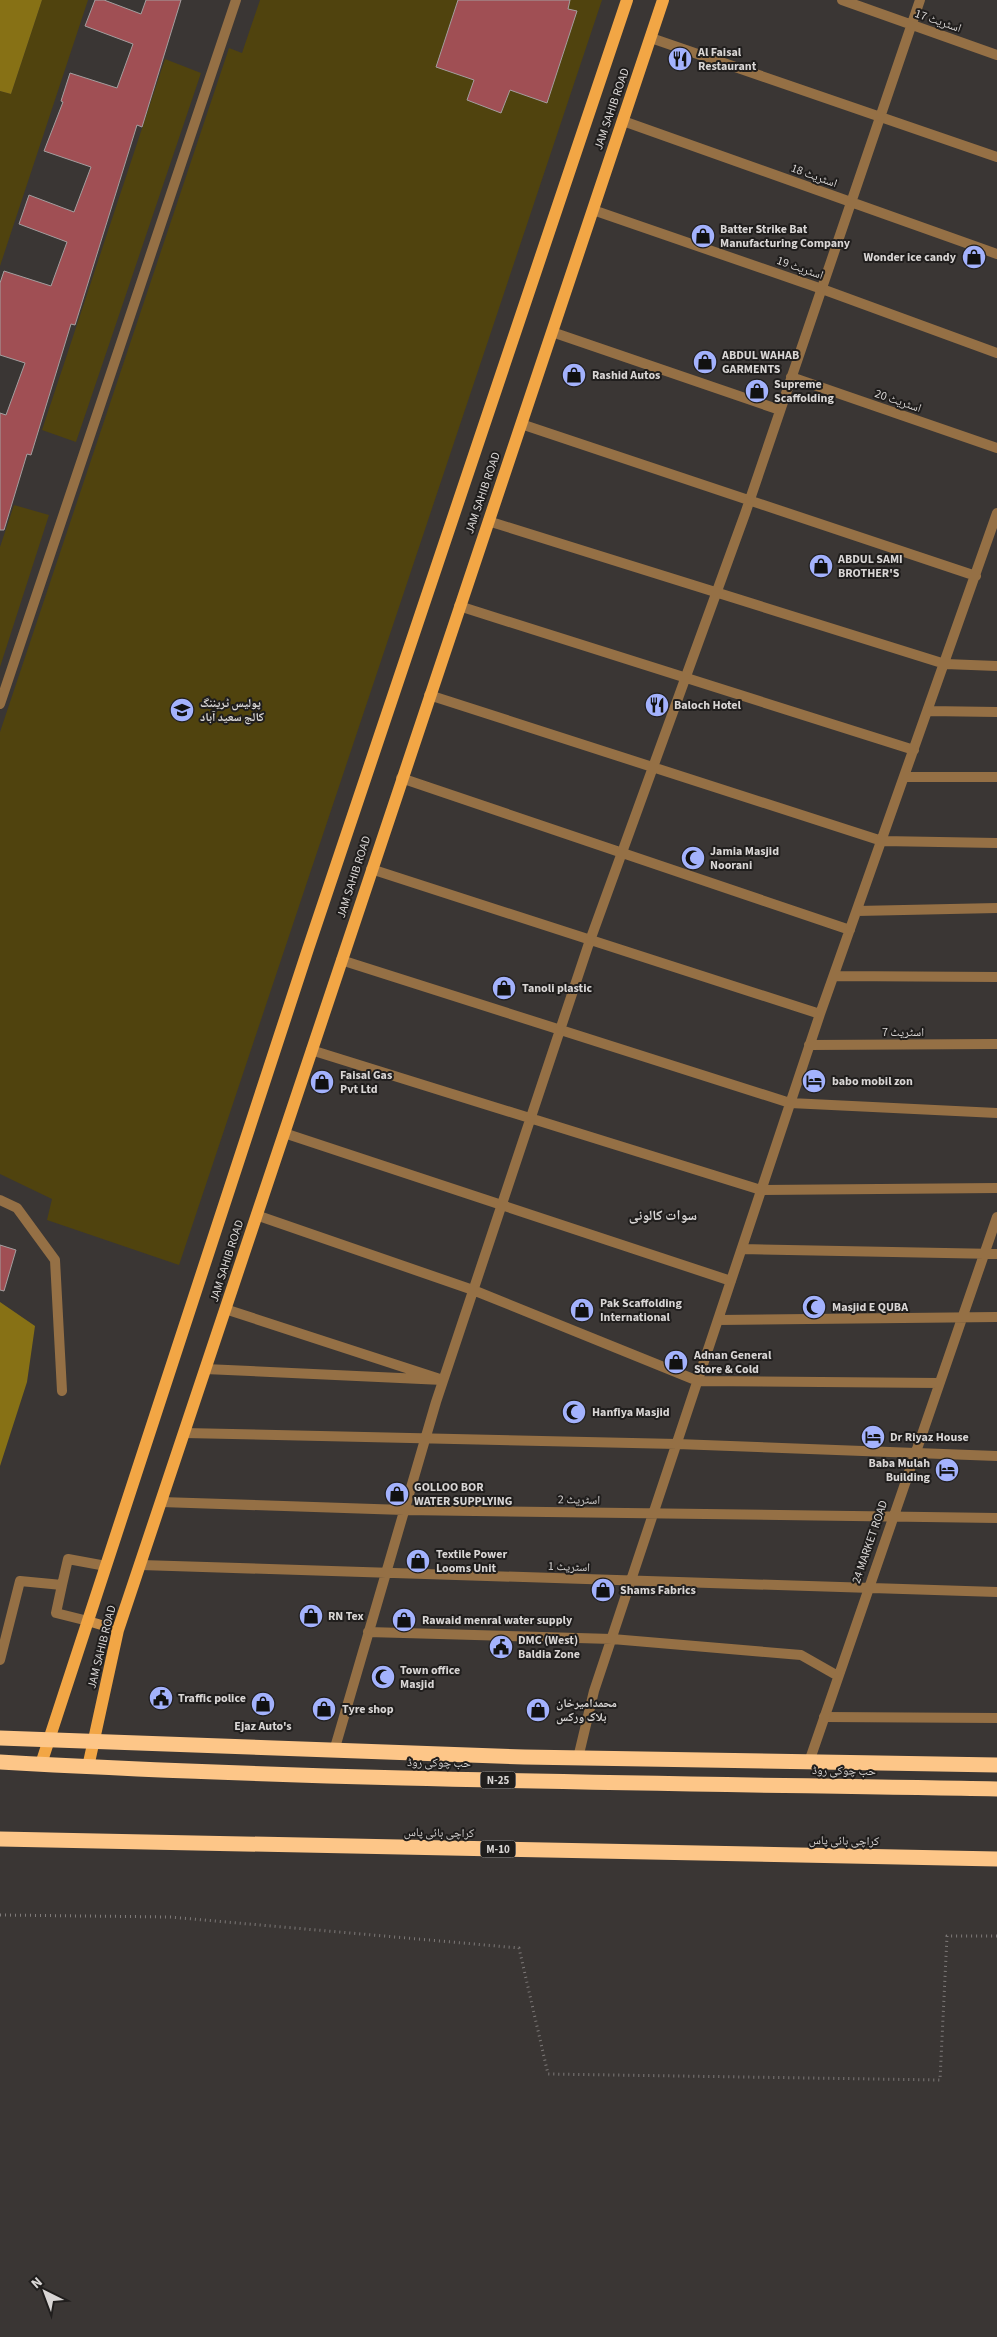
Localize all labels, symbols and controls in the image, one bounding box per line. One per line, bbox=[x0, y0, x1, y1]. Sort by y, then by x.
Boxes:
street label: اسٹریٹ 17 bbox=[912, 5, 964, 37]
place label: Al Faisal Restaurant bbox=[697, 44, 757, 75]
restaurant icon: Al Faisal Restaurant bbox=[667, 46, 693, 72]
street label: JAM SAHIB ROAD bbox=[590, 66, 634, 152]
street label: اسٹریٹ 18 bbox=[788, 160, 840, 192]
place label: Batter Strike Bat Manufacturing Company bbox=[720, 221, 851, 252]
shop icon: Batter Strike Bat Manufacturing Company bbox=[690, 223, 716, 249]
shop icon: Wonder ice candy bbox=[961, 244, 987, 270]
place label: Wonder ice candy bbox=[863, 249, 957, 266]
street label: اسٹریٹ 19 bbox=[774, 252, 826, 284]
place label: ABDUL WAHAB GARMENTS bbox=[721, 347, 799, 378]
shop icon: ABDUL WAHAB GARMENTS bbox=[692, 349, 718, 375]
shop icon: Rashid Autos bbox=[561, 362, 587, 388]
place label: Rashid Autos bbox=[592, 367, 660, 384]
place label: Supreme Scaffolding bbox=[774, 376, 834, 407]
shop icon: Supreme Scaffolding bbox=[744, 378, 770, 404]
street label: اسٹریٹ 20 bbox=[872, 385, 924, 417]
street label: JAM SAHIB ROAD bbox=[461, 450, 505, 536]
place label: ABDUL SAMI BROTHER'S bbox=[837, 551, 903, 582]
shop icon: ABDUL SAMI BROTHER'S bbox=[808, 553, 834, 579]
restaurant icon: Baloch Hotel bbox=[644, 692, 670, 718]
place label: پولیس ٹریننگ کالج سعید آباد bbox=[200, 695, 265, 726]
school or university icon: پولیس ٹریننگ کالج سعید آباد bbox=[169, 697, 195, 723]
place label: Baloch Hotel bbox=[674, 697, 742, 714]
street label: JAM SAHIB ROAD bbox=[333, 834, 375, 920]
place label: Jamia Masjid Noorani bbox=[710, 843, 779, 874]
mosque icon: Jamia Masjid Noorani bbox=[680, 845, 706, 871]
shop icon: Tanoli plastic bbox=[491, 975, 517, 1001]
place label: Tanoli plastic bbox=[522, 980, 593, 997]
street label: اسٹریٹ 7 bbox=[882, 1024, 924, 1041]
place label: Faisal Gas Pvt Ltd bbox=[340, 1067, 392, 1098]
hotel icon: babo mobil zon bbox=[801, 1068, 827, 1094]
shop icon: Faisal Gas Pvt Ltd bbox=[309, 1069, 335, 1095]
place label: babo mobil zon bbox=[832, 1073, 913, 1090]
district label: سوات کالونی bbox=[629, 1206, 697, 1226]
street label: JAM SAHIB ROAD bbox=[206, 1218, 248, 1304]
mosque icon: Masjid E QUBA bbox=[801, 1294, 827, 1320]
place label: Pak Scaffolding International bbox=[600, 1295, 682, 1326]
shop icon: Pak Scaffolding International bbox=[569, 1297, 595, 1323]
place label: Masjid E QUBA bbox=[832, 1299, 908, 1316]
place label: Adnan General Store & Cold bbox=[693, 1347, 772, 1378]
shop icon: Adnan General Store & Cold bbox=[663, 1349, 689, 1375]
mosque icon: Hanfiya Masjid bbox=[561, 1399, 587, 1425]
place label: Hanfiya Masjid bbox=[592, 1404, 670, 1421]
hotel icon: Dr Riyaz House bbox=[860, 1424, 886, 1450]
place label: Dr Riyaz House bbox=[890, 1429, 969, 1446]
place label: Baba Mulah Building bbox=[868, 1455, 931, 1486]
hotel icon: Baba Mulah Building bbox=[934, 1457, 960, 1483]
place label: GOLLOO BOR WATER SUPPLYING bbox=[414, 1479, 512, 1510]
shop icon: GOLLOO BOR WATER SUPPLYING bbox=[384, 1481, 410, 1507]
street label: اسٹریٹ 2 bbox=[558, 1491, 600, 1509]
street label: 24 MARKET ROAD bbox=[848, 1498, 892, 1586]
place label: Textile Power Looms Unit bbox=[436, 1546, 507, 1577]
shop icon: Textile Power Looms Unit bbox=[405, 1548, 431, 1574]
street label: اسٹریٹ 1 bbox=[548, 1558, 591, 1576]
shop icon: Shams Fabrics bbox=[590, 1577, 616, 1603]
place label: Shams Fabrics bbox=[620, 1582, 696, 1599]
shop icon: RN Tex bbox=[298, 1603, 324, 1629]
street label: JAM SAHIB ROAD bbox=[83, 1604, 121, 1690]
shop icon: Rawaid menral water supply bbox=[391, 1607, 417, 1633]
place label: RN Tex bbox=[328, 1608, 364, 1625]
place label: Rawaid menral water supply bbox=[422, 1612, 573, 1629]
place label: DMC (West) Baldia Zone bbox=[518, 1632, 580, 1663]
public building icon: DMC (West) Baldia Zone bbox=[488, 1634, 514, 1660]
place label: Town office Masjid bbox=[400, 1662, 460, 1693]
mosque icon: Town office Masjid bbox=[370, 1664, 396, 1690]
public building icon: Traffic police bbox=[148, 1685, 174, 1711]
place label: Traffic police bbox=[178, 1690, 246, 1707]
shop icon: Ejaz Auto's bbox=[250, 1691, 276, 1717]
place label: محمداميرخان بلاک ورکس bbox=[556, 1695, 617, 1726]
shop icon: Tyre shop bbox=[311, 1696, 337, 1722]
shop icon: محمداميرخان بلاک ورکس bbox=[525, 1697, 551, 1723]
place label: Tyre shop bbox=[342, 1701, 394, 1718]
place label: Ejaz Auto's bbox=[234, 1718, 292, 1735]
street label: حب چوکی روڈ bbox=[407, 1754, 471, 1772]
street label: حب چوکی روڈ bbox=[812, 1762, 876, 1780]
road number: N-25 bbox=[480, 1772, 516, 1788]
street label: کراچی بائی پاس bbox=[404, 1824, 474, 1842]
street label: کراچی بائی پاس bbox=[809, 1832, 879, 1850]
road number: M-10 bbox=[480, 1840, 516, 1858]
north arrow bbox=[20, 2267, 70, 2317]
text: N bbox=[27, 2273, 47, 2294]

